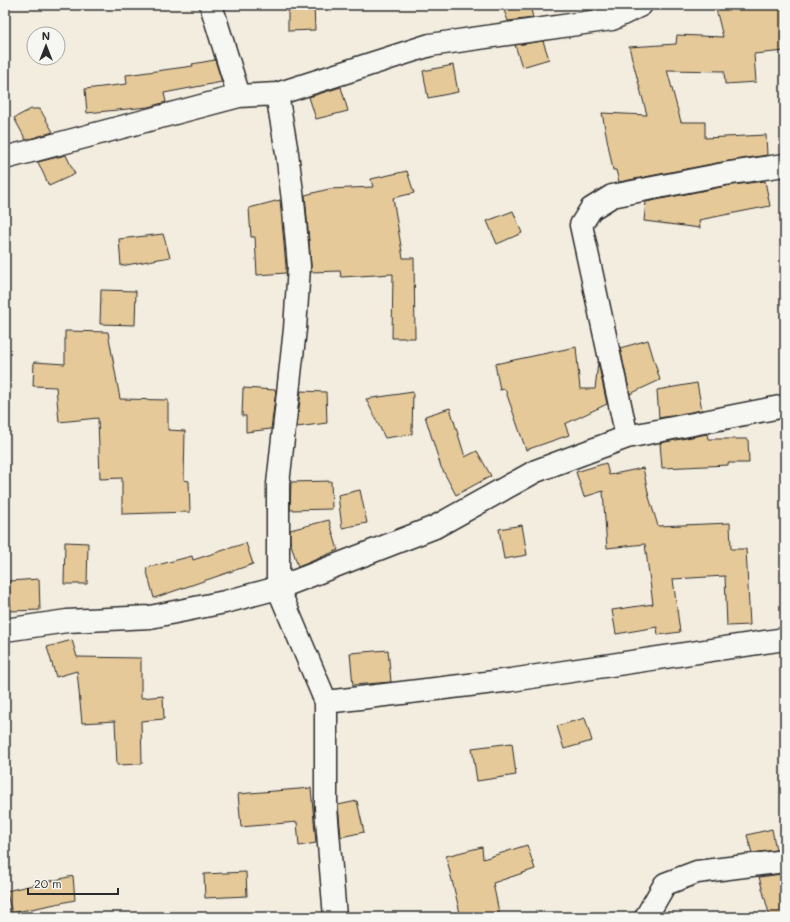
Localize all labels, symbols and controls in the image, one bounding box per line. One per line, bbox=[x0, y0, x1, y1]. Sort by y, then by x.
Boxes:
north arrow bbox=[26, 26, 66, 66]
text: N bbox=[42, 28, 50, 43]
scale bar bbox=[28, 870, 118, 896]
text: 20 m bbox=[34, 875, 62, 891]

